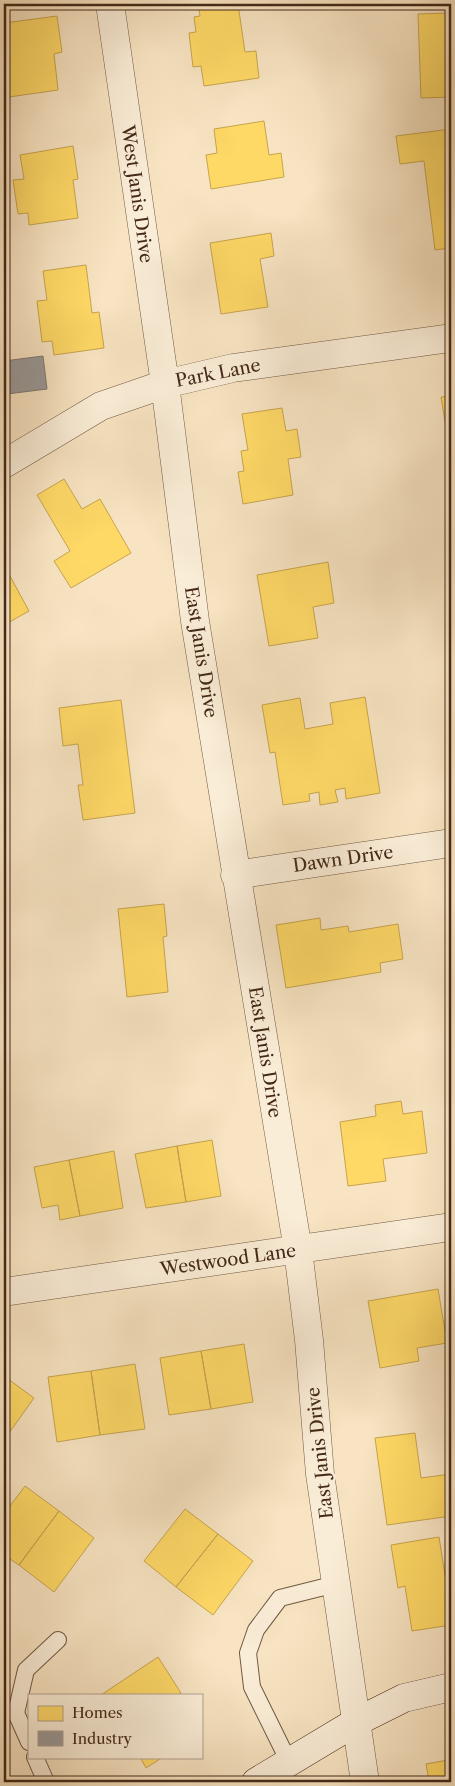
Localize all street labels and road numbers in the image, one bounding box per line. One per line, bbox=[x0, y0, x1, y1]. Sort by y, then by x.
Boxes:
street label: West Janis Drive bbox=[116, 123, 158, 264]
street label: Park Lane bbox=[174, 354, 262, 392]
street label: East Janis Drive bbox=[180, 585, 222, 719]
street label: Dawn Drive bbox=[291, 841, 395, 877]
street label: East Janis Drive bbox=[244, 985, 286, 1119]
street label: Westwood Lane bbox=[158, 1240, 297, 1281]
street label: East Janis Drive bbox=[302, 1386, 338, 1520]

